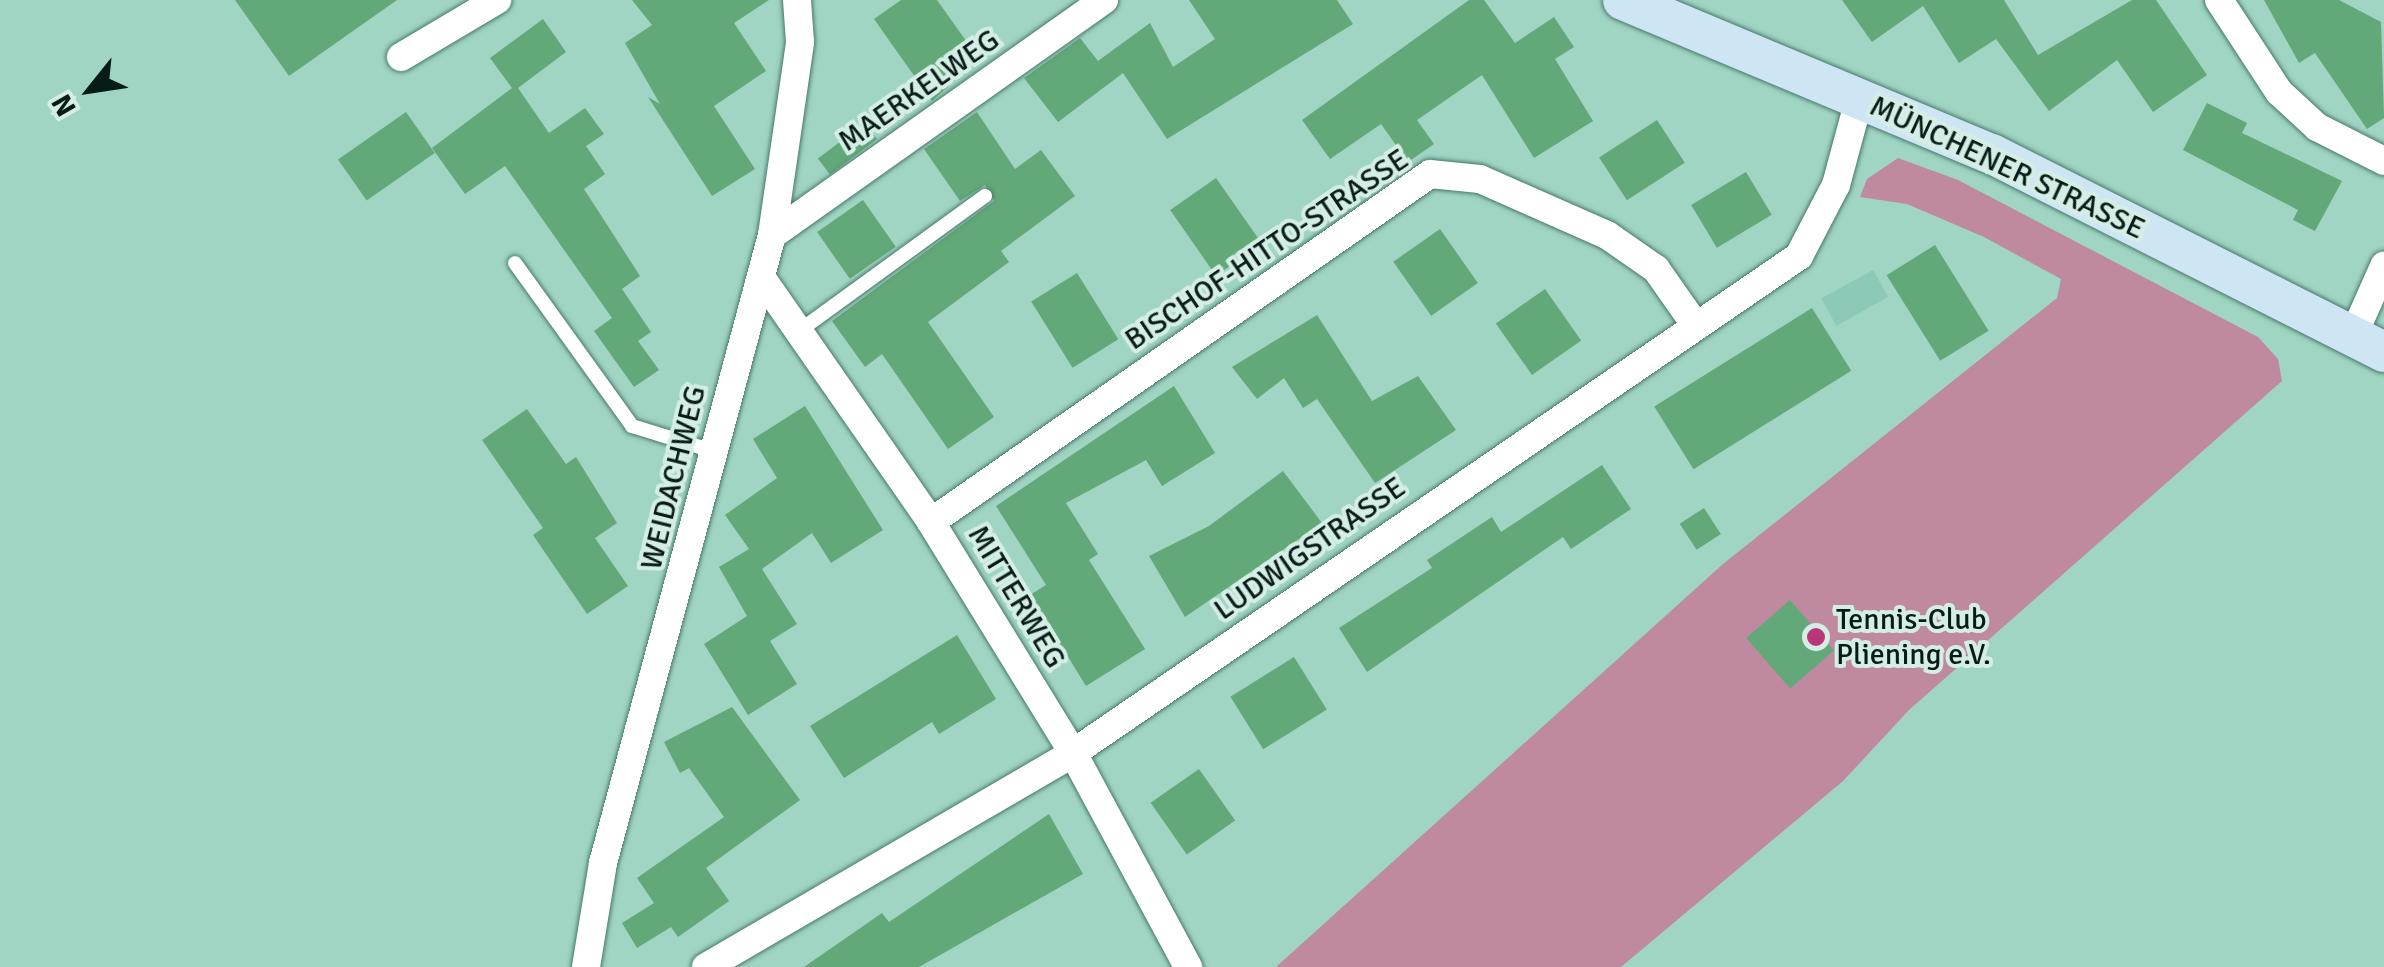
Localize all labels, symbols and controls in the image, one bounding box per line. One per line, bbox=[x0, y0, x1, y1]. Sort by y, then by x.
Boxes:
street label: MAERKELWEG bbox=[832, 22, 1006, 160]
north arrow bbox=[40, 40, 140, 140]
text: N bbox=[44, 88, 84, 122]
street label: MÜNCHENER STRASSE bbox=[1864, 88, 2150, 248]
street label: BISCHOF-HITTO-STRASSE bbox=[1119, 142, 1415, 358]
street label: WEIDACHWEG bbox=[634, 382, 714, 574]
street label: LUDWIGSTRASSE bbox=[1207, 470, 1413, 628]
street label: MITTERWEG bbox=[959, 519, 1073, 675]
place label: Tennis-Club Pliening e.V. bbox=[1836, 602, 1991, 672]
marker: Tennis-Club Pliening e.V. bbox=[1805, 626, 1827, 648]

